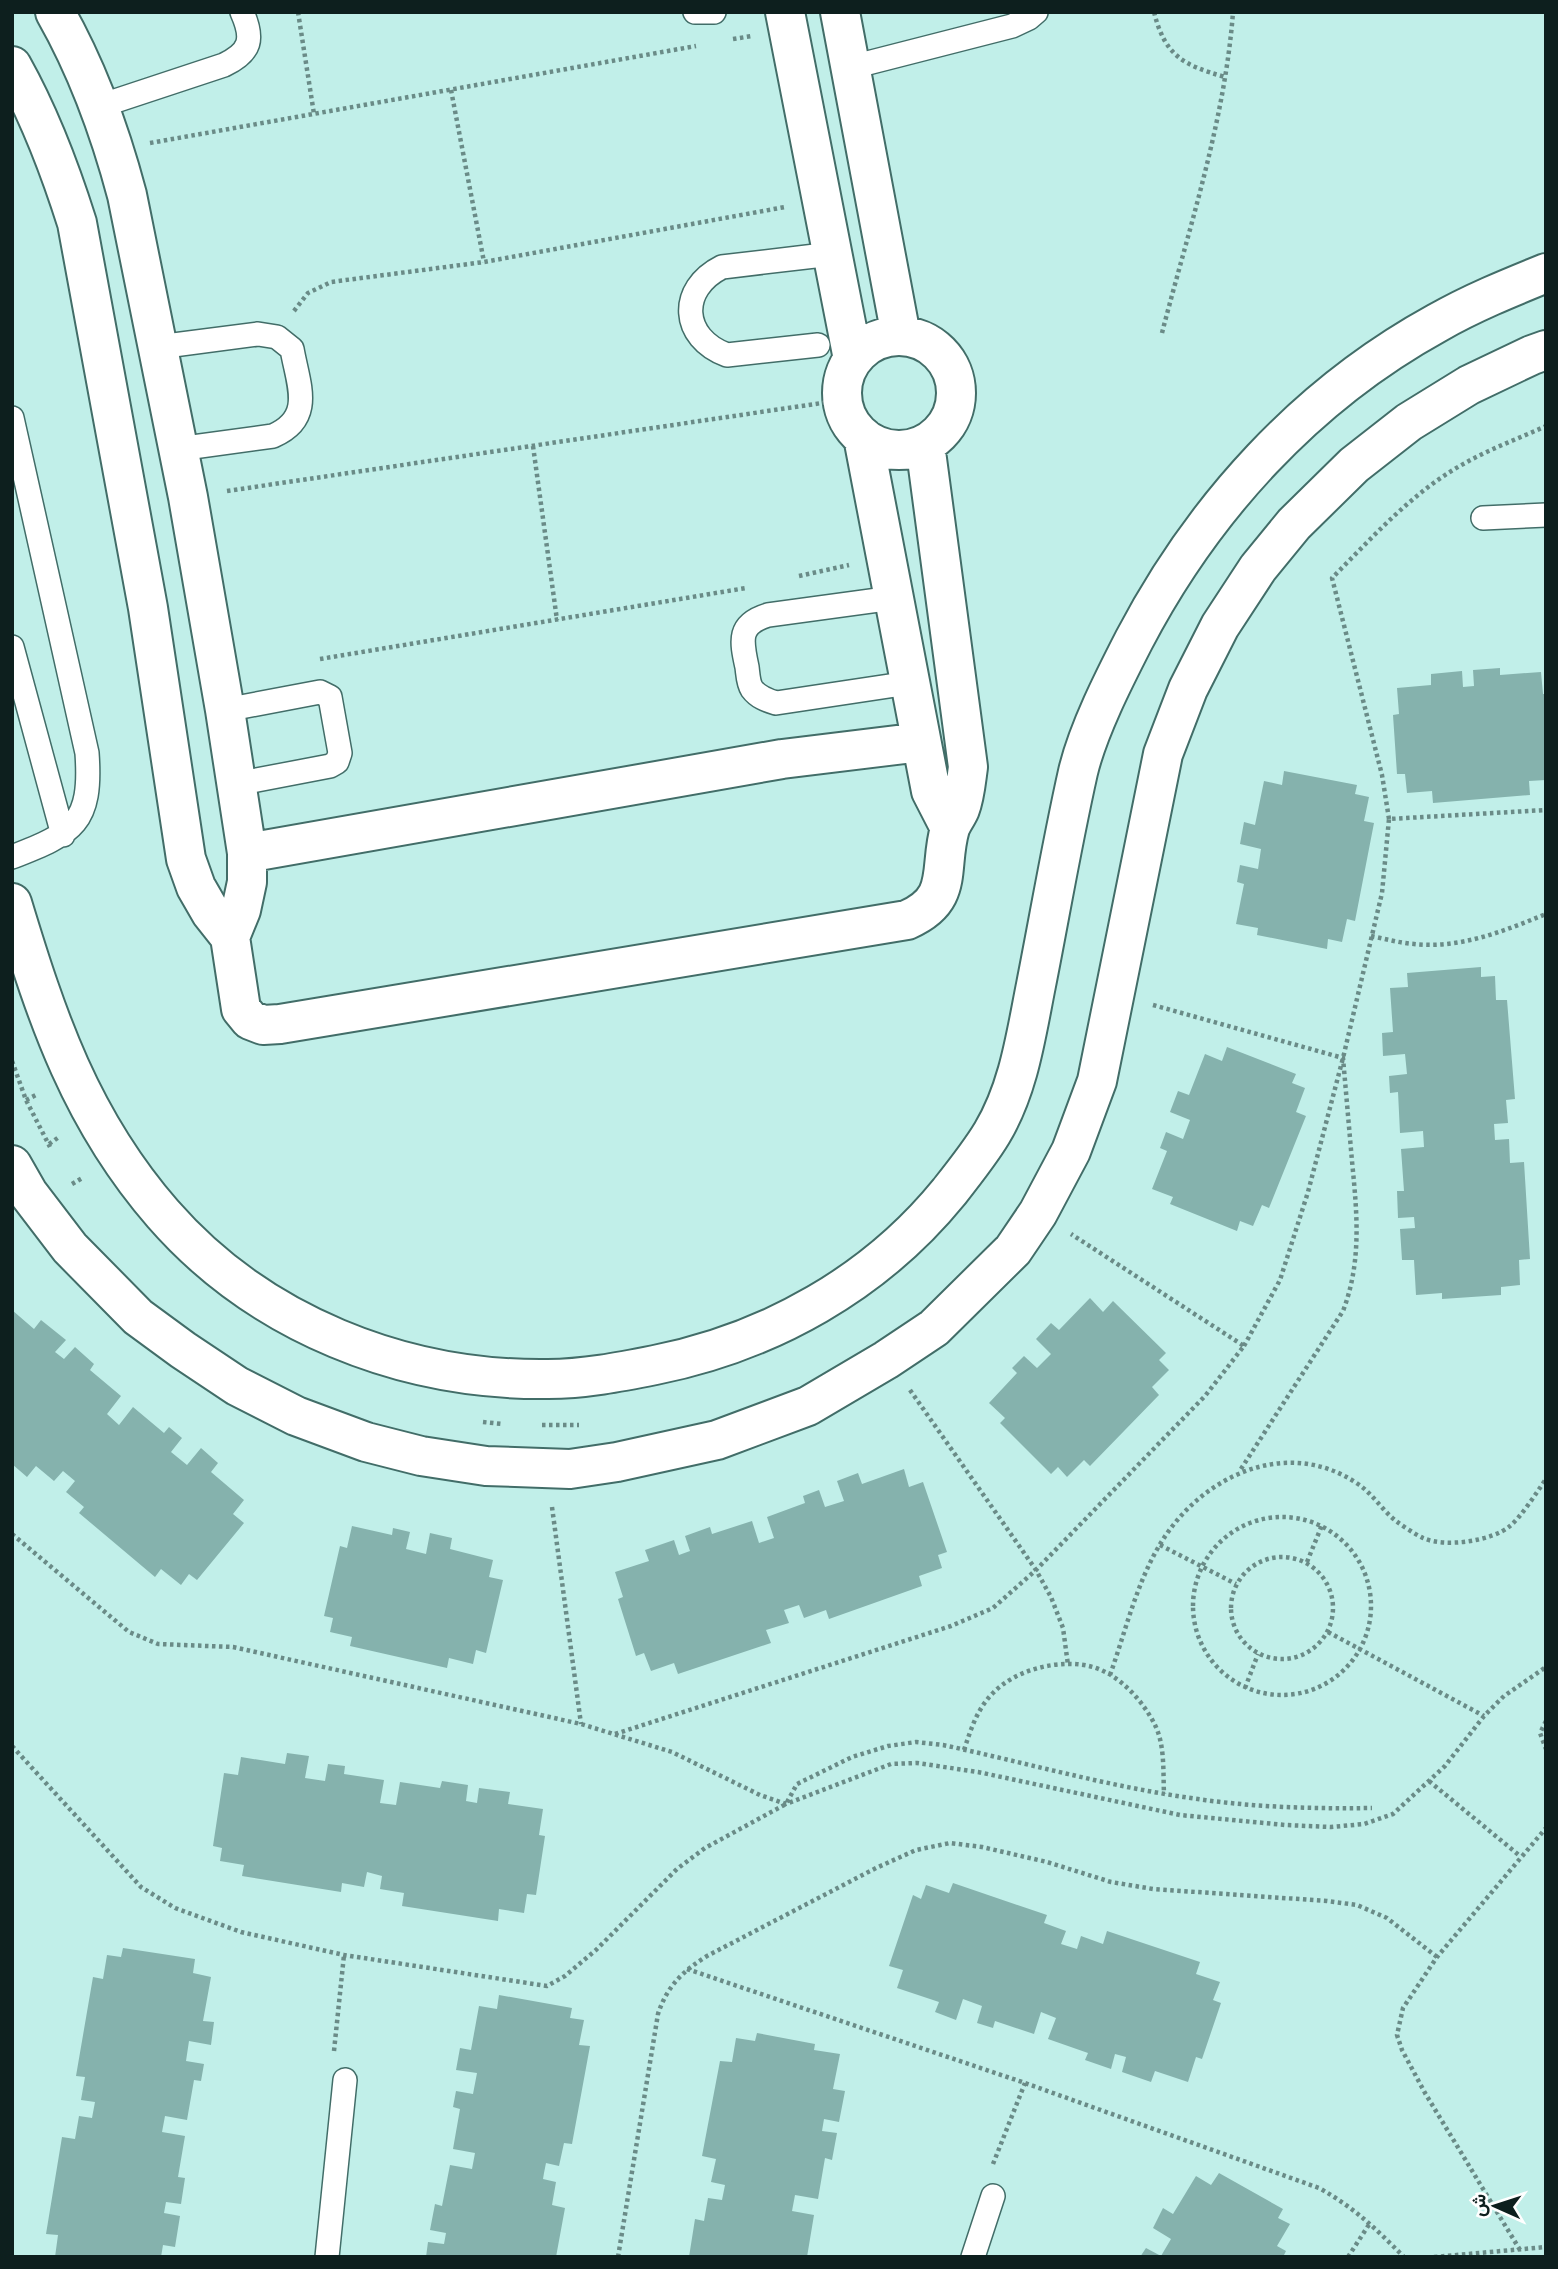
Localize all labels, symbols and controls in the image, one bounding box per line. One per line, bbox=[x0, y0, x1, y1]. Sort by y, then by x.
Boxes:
north arrow bbox=[1460, 2171, 1530, 2241]
text: ش bbox=[1466, 2193, 1491, 2217]

